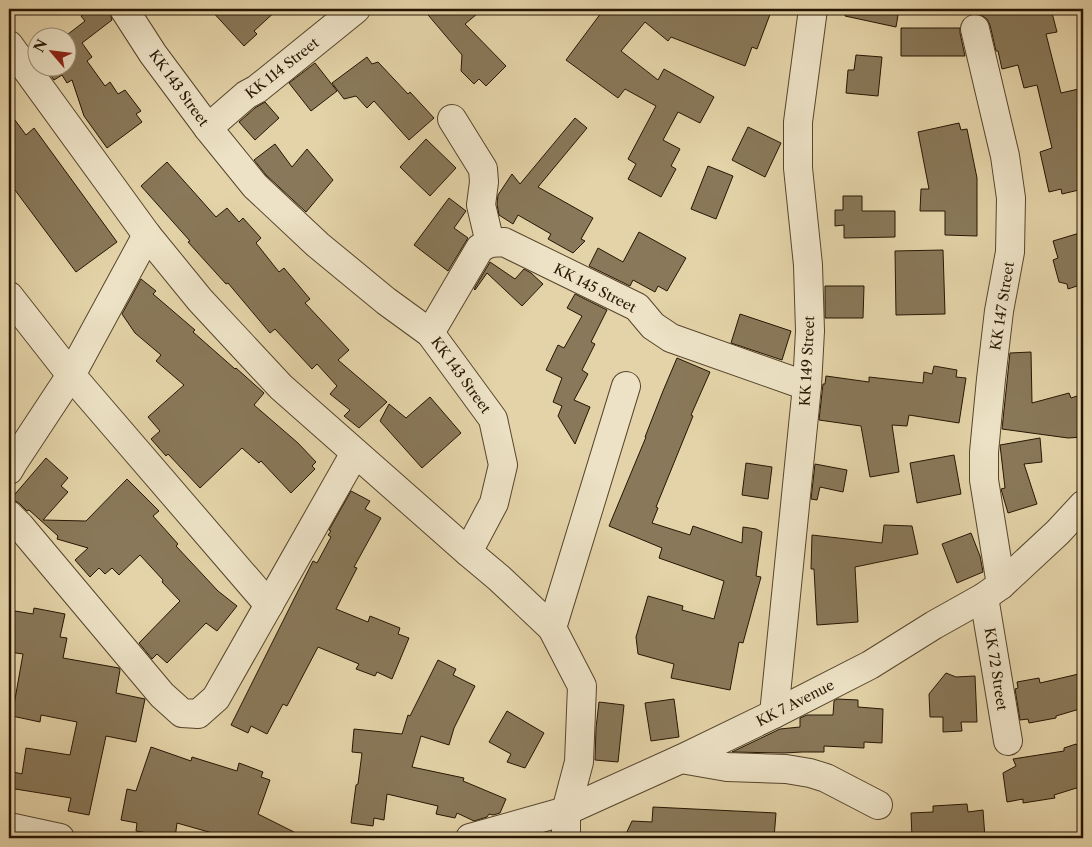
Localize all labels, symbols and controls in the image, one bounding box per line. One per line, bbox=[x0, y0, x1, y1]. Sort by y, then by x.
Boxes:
north arrow bbox=[28, 28, 78, 78]
street label: KK 114 Street bbox=[242, 34, 322, 102]
text: N bbox=[30, 36, 51, 55]
street label: KK 143 Street bbox=[145, 46, 213, 130]
street label: KK 145 Street bbox=[551, 260, 639, 317]
street label: KK 147 Street bbox=[986, 260, 1018, 352]
street label: KK 149 Street bbox=[796, 315, 818, 407]
street label: KK 143 Street bbox=[427, 333, 495, 417]
street label: KK 72 Street bbox=[981, 626, 1011, 712]
street label: KK 7 Avenue bbox=[753, 676, 837, 730]

